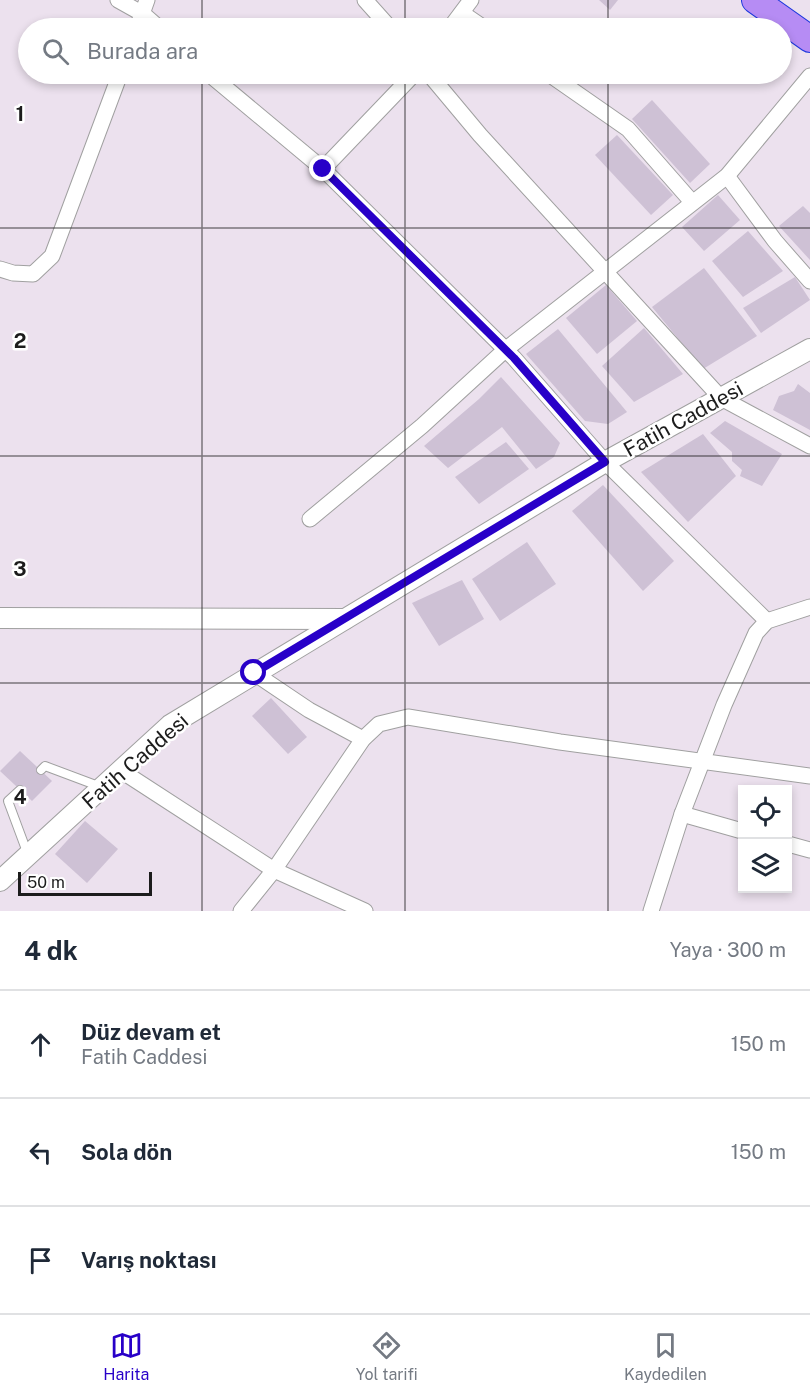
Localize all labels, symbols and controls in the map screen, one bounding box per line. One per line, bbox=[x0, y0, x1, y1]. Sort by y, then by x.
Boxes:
search box bbox=[18, 18, 792, 84]
icon: search bbox=[39, 35, 72, 68]
text: Burada ara bbox=[87, 38, 198, 64]
text: 1 bbox=[16, 102, 24, 126]
route end bbox=[309, 155, 335, 181]
text: 2 bbox=[14, 329, 26, 353]
street label: Fatih Caddesi bbox=[619, 376, 747, 462]
text: 3 bbox=[13, 557, 27, 581]
route start bbox=[240, 659, 266, 685]
street label: Fatih Caddesi bbox=[77, 708, 193, 814]
text: 4 bbox=[13, 785, 27, 809]
map controls bbox=[738, 785, 792, 893]
button: locate bbox=[738, 785, 792, 839]
button: layers bbox=[738, 839, 792, 893]
scale bar bbox=[18, 869, 152, 896]
text: 50 m bbox=[27, 873, 65, 892]
text: 4 dk bbox=[24, 935, 78, 966]
text: Yaya · 300 m bbox=[670, 938, 786, 962]
text: Düz devam et bbox=[81, 1019, 221, 1045]
icon: ahead bbox=[24, 1028, 57, 1061]
text: 150 m bbox=[731, 1032, 786, 1056]
text: Fatih Caddesi bbox=[81, 1045, 207, 1069]
icon: left bbox=[24, 1136, 57, 1169]
text: Sola dön bbox=[81, 1139, 172, 1165]
text: 150 m bbox=[731, 1140, 786, 1164]
icon: arrive bbox=[24, 1244, 57, 1277]
text: Varış noktası bbox=[81, 1247, 216, 1273]
tab: Harita bbox=[103, 1329, 149, 1384]
tab: Yol tarifi bbox=[356, 1329, 418, 1384]
tab: Kaydedilen bbox=[624, 1329, 707, 1384]

